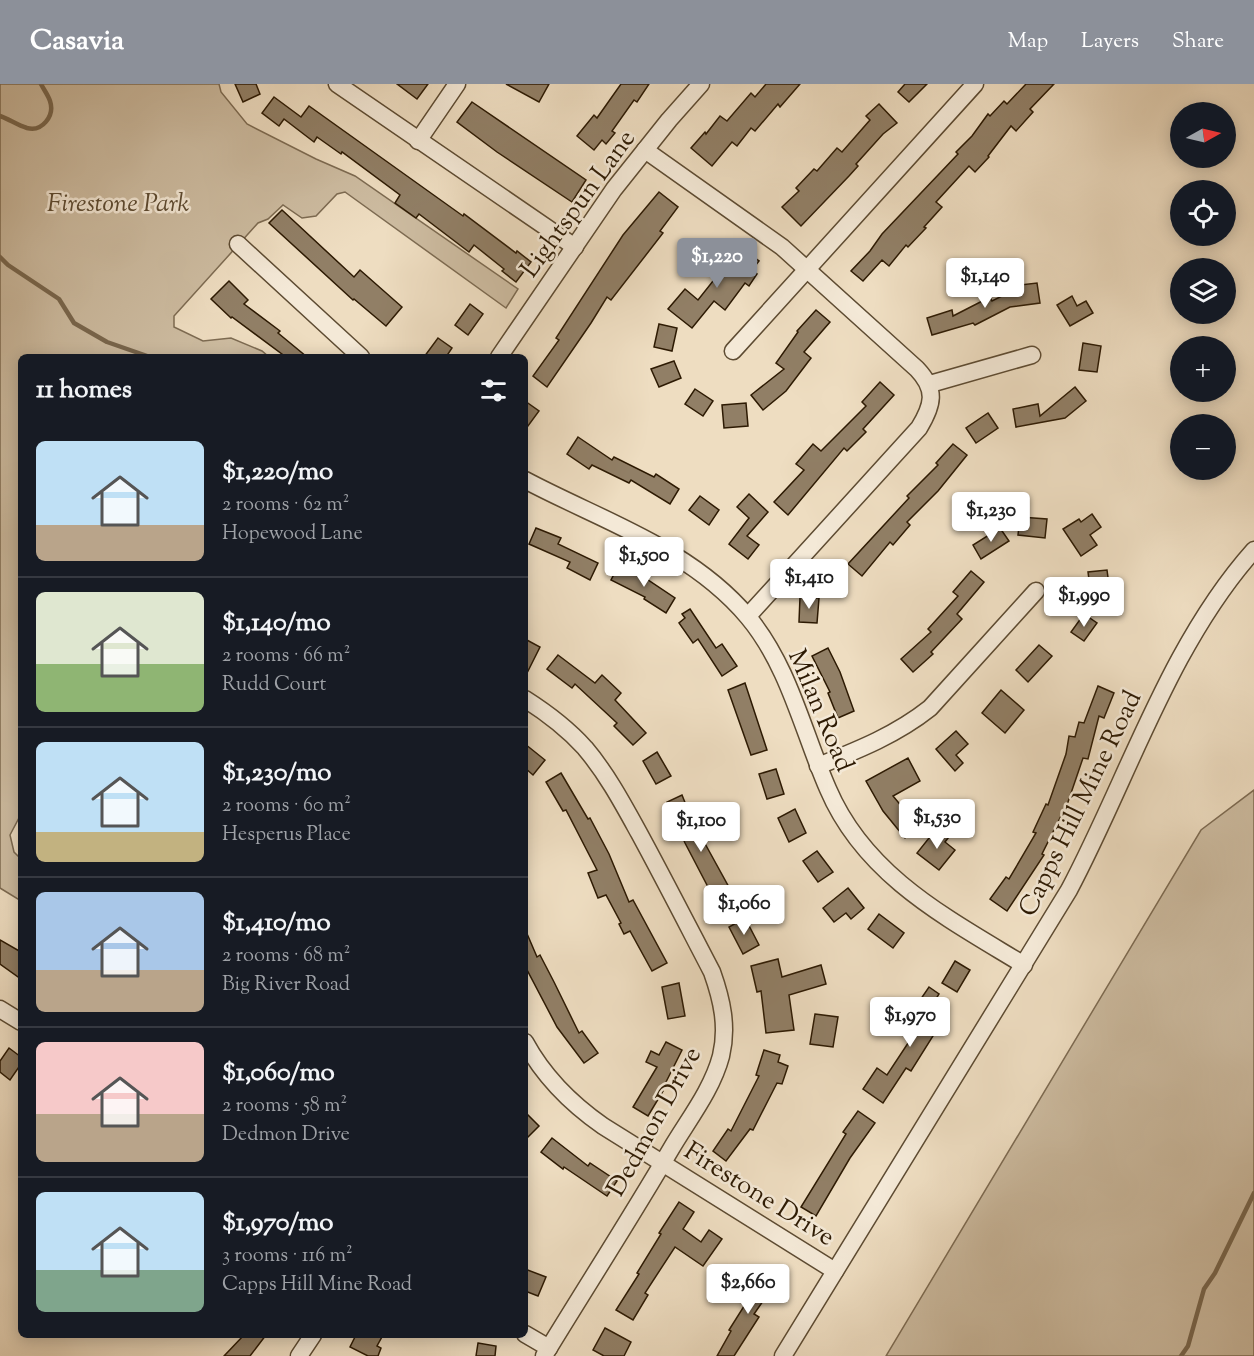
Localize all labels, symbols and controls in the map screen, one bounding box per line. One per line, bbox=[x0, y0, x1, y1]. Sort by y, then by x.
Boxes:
text: Casavia bbox=[30, 22, 124, 62]
text: Map bbox=[1008, 27, 1048, 57]
text: Layers bbox=[1081, 27, 1139, 57]
text: Share bbox=[1172, 27, 1224, 57]
north arrow bbox=[1170, 102, 1236, 168]
map controls bbox=[1170, 102, 1236, 480]
street label: Lightspun Lane bbox=[513, 123, 645, 286]
button: locate bbox=[1170, 180, 1236, 246]
park label: Firestone Park bbox=[47, 186, 190, 223]
pin: $1,220 bbox=[668, 238, 766, 289]
text: $1,220 bbox=[691, 243, 743, 272]
pin: $1,140 bbox=[936, 258, 1034, 309]
button: layers bbox=[1170, 258, 1236, 324]
text: $1,140 bbox=[960, 263, 1010, 292]
button: + bbox=[1170, 336, 1236, 402]
text: 11 homes bbox=[36, 372, 132, 409]
icon: filters bbox=[477, 374, 510, 407]
button: − bbox=[1170, 414, 1236, 480]
text: $1,220/mo bbox=[222, 454, 333, 491]
icon: home bbox=[84, 465, 156, 537]
text: 2 rooms · 62 m² bbox=[222, 491, 350, 520]
pin: $1,230 bbox=[942, 492, 1040, 543]
text: $1,230 bbox=[966, 497, 1016, 526]
text: Hopewood Lane bbox=[222, 520, 363, 549]
pin: $1,500 bbox=[595, 537, 693, 588]
text: $1,500 bbox=[619, 542, 669, 571]
pin: $1,410 bbox=[760, 559, 858, 610]
text: $1,410 bbox=[784, 564, 834, 593]
pin: $1,990 bbox=[1035, 577, 1133, 628]
text: $1,990 bbox=[1058, 582, 1110, 611]
text: $1,140/mo bbox=[222, 605, 331, 642]
icon: home bbox=[84, 616, 156, 688]
text: 2 rooms · 66 m² bbox=[222, 642, 350, 671]
street label: Milan Road bbox=[777, 644, 862, 778]
text: Rudd Court bbox=[222, 671, 326, 700]
street label: Capps Hill Mine Road bbox=[1010, 685, 1152, 923]
text: $1,230/mo bbox=[222, 755, 331, 792]
icon: home bbox=[84, 766, 156, 838]
text: 2 rooms · 60 m² bbox=[222, 792, 351, 821]
pin: $1,530 bbox=[888, 799, 986, 850]
pin: $1,100 bbox=[652, 802, 750, 853]
text: $1,530 bbox=[913, 804, 961, 833]
text: $1,100 bbox=[676, 807, 726, 836]
text: Hesperus Place bbox=[222, 821, 351, 850]
pin: $1,060 bbox=[695, 885, 793, 936]
text: $1,060 bbox=[718, 890, 770, 919]
text: $1,410/mo bbox=[222, 905, 331, 942]
icon: home bbox=[84, 916, 156, 988]
text: 2 rooms · 68 m² bbox=[222, 942, 350, 971]
text: Big River Road bbox=[222, 971, 350, 1000]
pin: $1,970 bbox=[861, 997, 959, 1048]
text: $1,970 bbox=[884, 1002, 936, 1031]
street label: Dedmon Drive bbox=[599, 1041, 712, 1204]
text: $1,060/mo bbox=[222, 1055, 335, 1092]
icon: home bbox=[84, 1066, 156, 1138]
text: 2 rooms · 58 m² bbox=[222, 1092, 347, 1121]
text: Dedmon Drive bbox=[222, 1121, 350, 1150]
street label: Firestone Drive bbox=[676, 1134, 841, 1256]
text: $1,970/mo bbox=[222, 1205, 334, 1242]
icon: home bbox=[84, 1216, 156, 1288]
text: 3 rooms · 116 m² bbox=[222, 1242, 353, 1271]
pin: $2,660 bbox=[699, 1264, 797, 1315]
text: $2,660 bbox=[720, 1269, 776, 1298]
text: Capps Hill Mine Road bbox=[222, 1271, 412, 1300]

